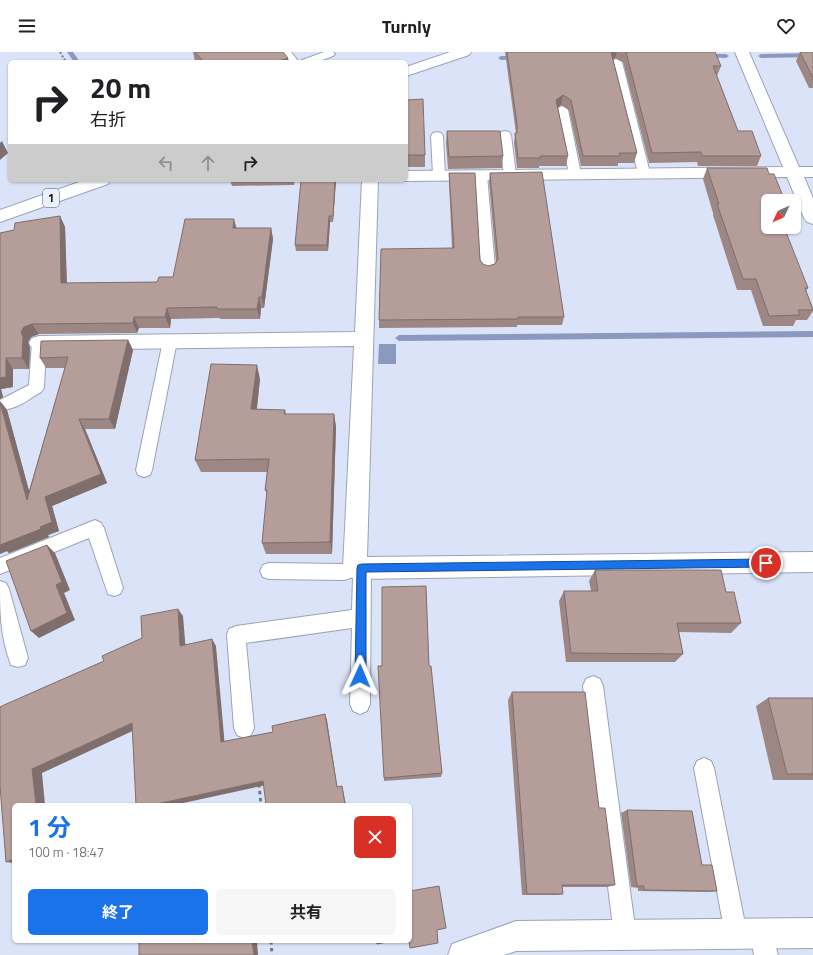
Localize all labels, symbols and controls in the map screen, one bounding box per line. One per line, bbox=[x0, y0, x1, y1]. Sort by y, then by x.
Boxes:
text: Turnly bbox=[382, 13, 431, 40]
icon: menu bbox=[16, 15, 38, 37]
icon: heart bbox=[775, 15, 797, 37]
text: 20 m bbox=[90, 66, 151, 109]
icon: right bbox=[24, 76, 76, 128]
text: 右折 bbox=[90, 106, 126, 133]
icon: left bbox=[155, 152, 177, 174]
icon: ahead bbox=[197, 152, 219, 174]
icon: right bbox=[239, 152, 261, 174]
road number: 1 bbox=[43, 189, 59, 207]
north arrow bbox=[761, 194, 801, 234]
map controls bbox=[761, 194, 801, 234]
pin bbox=[749, 546, 783, 580]
icon: arrive bbox=[755, 552, 777, 574]
position arrow bbox=[339, 655, 381, 697]
text: 1 分 bbox=[28, 809, 71, 845]
button: close bbox=[354, 816, 396, 858]
text: 100 m · 18:47 bbox=[28, 842, 104, 862]
button: 終了 bbox=[28, 889, 208, 935]
button: 共有 bbox=[216, 889, 396, 935]

